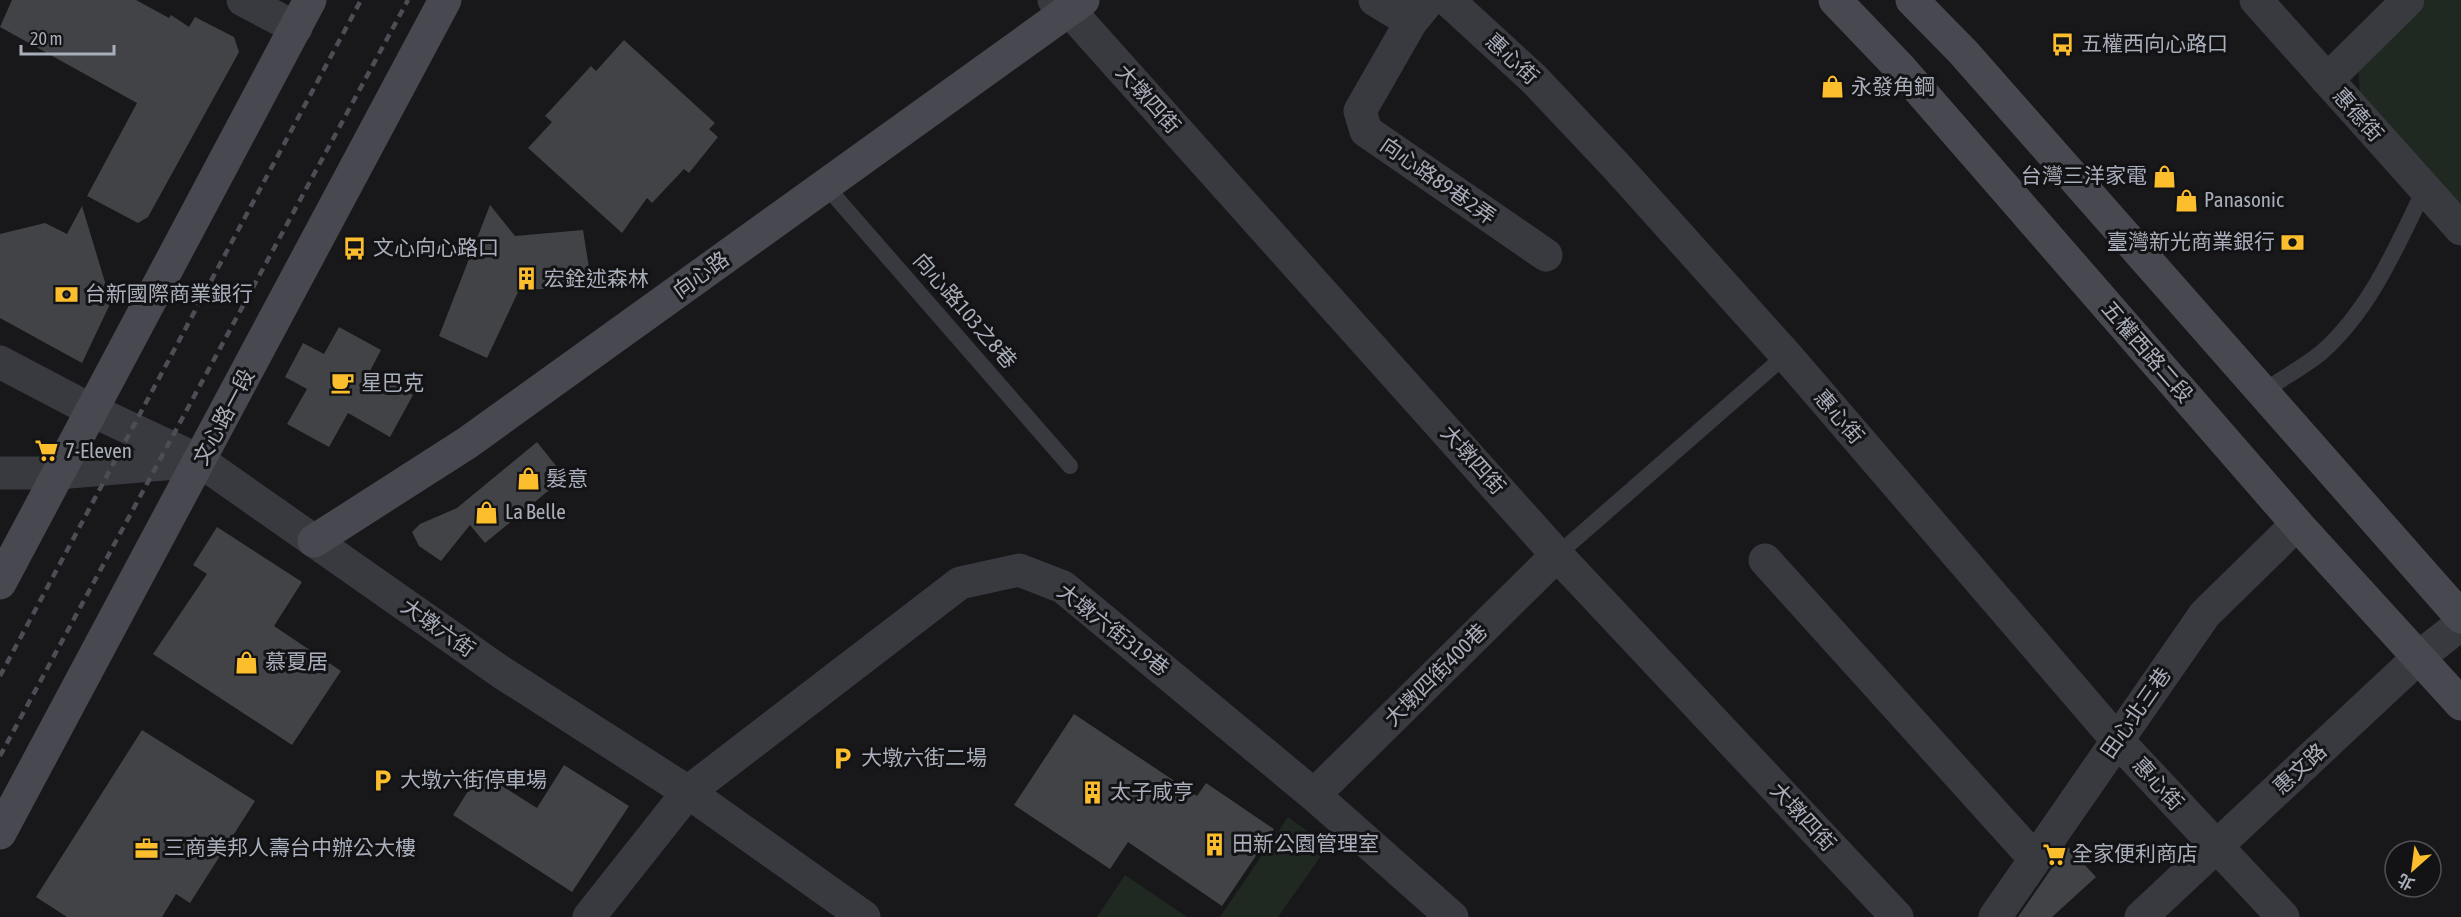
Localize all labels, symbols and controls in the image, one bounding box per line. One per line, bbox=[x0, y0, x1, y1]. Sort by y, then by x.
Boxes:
scale bar bbox=[21, 18, 114, 56]
text: 20 m bbox=[30, 28, 62, 49]
street label: 惠心街 bbox=[1481, 28, 1544, 89]
bus stop icon: 五權西向心路口 bbox=[2050, 31, 2076, 57]
place label: 五權西向心路口 bbox=[2081, 31, 2228, 55]
street label: 大墩四街 bbox=[1112, 59, 1186, 138]
shop icon: 永發角鋼 bbox=[1820, 74, 1846, 100]
place label: 永發角鋼 bbox=[1851, 74, 1935, 98]
street label: 惠德街 bbox=[2329, 83, 2389, 146]
street label: 向心路89巷2弄 bbox=[1377, 132, 1501, 229]
place label: 台灣三洋家電 bbox=[2021, 163, 2147, 187]
shop icon: 台灣三洋家電 bbox=[2152, 163, 2178, 189]
shop icon: Panasonic bbox=[2173, 187, 2199, 213]
place label: Panasonic bbox=[2204, 187, 2284, 211]
place label: 臺灣新光商業銀行 bbox=[2107, 229, 2275, 253]
bank icon: 臺灣新光商業銀行 bbox=[2280, 229, 2306, 255]
bus stop icon: 文心向心路口 bbox=[342, 235, 368, 261]
place label: 文心向心路口 bbox=[373, 235, 499, 259]
street label: 向心路 bbox=[668, 246, 733, 302]
street label: 向心路103之8巷 bbox=[909, 248, 1022, 373]
building icon: 宏銓述森林 bbox=[513, 266, 539, 292]
place label: 宏銓述森林 bbox=[544, 266, 649, 290]
bank icon: 台新國際商業銀行 bbox=[54, 281, 80, 307]
place label: 台新國際商業銀行 bbox=[85, 281, 253, 305]
street label: 五權西路二段 bbox=[2097, 296, 2198, 407]
street label: 文心路一段 bbox=[188, 365, 258, 469]
cafe icon: 星巴克 bbox=[330, 370, 356, 396]
place label: 星巴克 bbox=[361, 370, 424, 394]
street label: 惠心街 bbox=[1810, 385, 1869, 448]
street label: 大墩四街 bbox=[1437, 420, 1511, 499]
supermarket icon: 7-Eleven bbox=[34, 438, 60, 464]
place label: 7-Eleven bbox=[65, 438, 132, 462]
shop icon: 髮意 bbox=[515, 466, 541, 492]
place label: 髮意 bbox=[546, 466, 588, 490]
shop icon: La Belle bbox=[474, 499, 500, 525]
place label: La Belle bbox=[505, 499, 566, 523]
street label: 大墩六街319巷 bbox=[1053, 578, 1174, 680]
street label: 大墩六街 bbox=[397, 593, 480, 661]
street label: 大墩四街400巷 bbox=[1379, 618, 1491, 730]
shop icon: 慕夏居 bbox=[234, 649, 260, 675]
place label: 慕夏居 bbox=[265, 649, 328, 673]
street label: 田心北三巷 bbox=[2095, 663, 2175, 762]
street label: 惠文路 bbox=[2268, 738, 2331, 799]
parking icon: 大墩六街二場 bbox=[830, 745, 856, 771]
place label: 大墩六街二場 bbox=[861, 745, 987, 769]
street label: 惠心街 bbox=[2128, 752, 2189, 815]
parking icon: 大墩六街停車場 bbox=[369, 767, 395, 793]
place label: 大墩六街停車場 bbox=[400, 767, 547, 791]
street label: 大墩四街 bbox=[1766, 777, 1841, 855]
building icon: 太子咸亨 bbox=[1079, 779, 1105, 805]
place label: 太子咸亨 bbox=[1110, 779, 1194, 803]
building icon: 田新公園管理室 bbox=[1201, 831, 1227, 857]
place label: 田新公園管理室 bbox=[1232, 831, 1379, 855]
office icon: 三商美邦人壽台中辦公大樓 bbox=[133, 835, 159, 861]
place label: 三商美邦人壽台中辦公大樓 bbox=[164, 835, 416, 859]
north arrow bbox=[2383, 839, 2443, 899]
supermarket icon: 全家便利商店 bbox=[2041, 841, 2067, 867]
place label: 全家便利商店 bbox=[2072, 841, 2198, 865]
text: 北 bbox=[2395, 871, 2417, 894]

